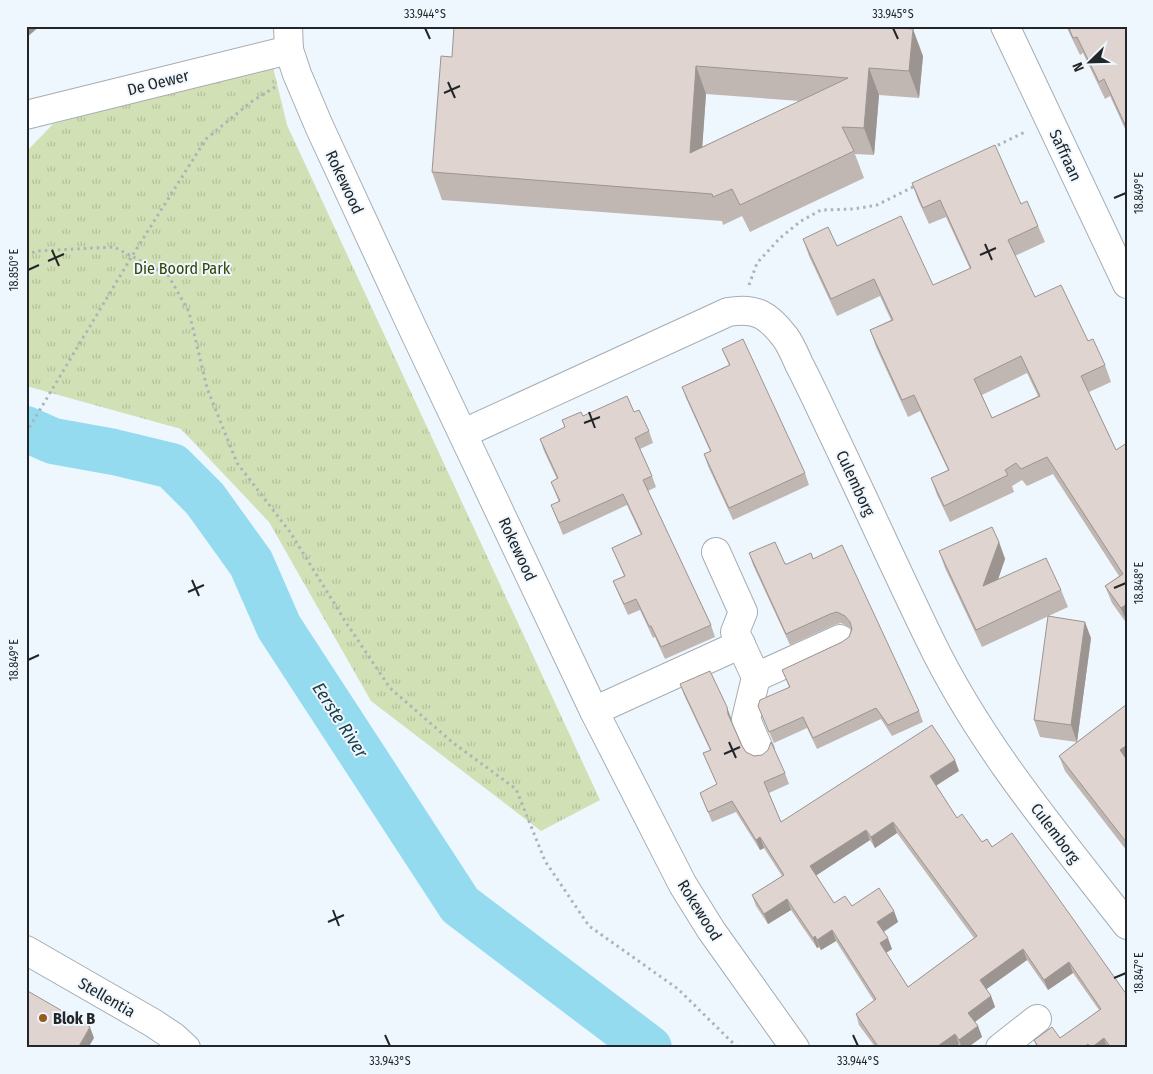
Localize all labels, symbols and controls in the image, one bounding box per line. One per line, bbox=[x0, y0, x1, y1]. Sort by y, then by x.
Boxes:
text: 33.944°S bbox=[404, 7, 446, 21]
text: 33.945°S bbox=[872, 7, 914, 21]
north arrow bbox=[1066, 38, 1116, 88]
text: N bbox=[1069, 60, 1088, 74]
street label: De Oewer bbox=[125, 66, 191, 99]
street label: Saffraan bbox=[1045, 126, 1086, 184]
street label: Rokewood bbox=[322, 147, 368, 217]
text: 18.849°E bbox=[1132, 172, 1146, 214]
text: 18.850°E bbox=[7, 249, 21, 291]
park label: Die Boord Park bbox=[134, 259, 231, 278]
street label: Culemborg bbox=[832, 447, 879, 520]
street label: Rokewood bbox=[495, 514, 541, 584]
text: 18.848°E bbox=[1132, 561, 1146, 604]
text: 18.849°E bbox=[7, 639, 21, 681]
water label: Eerste River bbox=[307, 678, 373, 762]
street label: Culemborg bbox=[1027, 799, 1085, 868]
street label: Rokewood bbox=[673, 876, 726, 944]
text: 18.847°E bbox=[1132, 952, 1146, 994]
street label: Stellentia bbox=[75, 974, 139, 1021]
place label: Blok B bbox=[53, 1009, 95, 1028]
marker: Blok B bbox=[37, 1012, 49, 1024]
text: 33.943°S bbox=[369, 1054, 411, 1068]
text: 33.944°S bbox=[837, 1054, 879, 1068]

